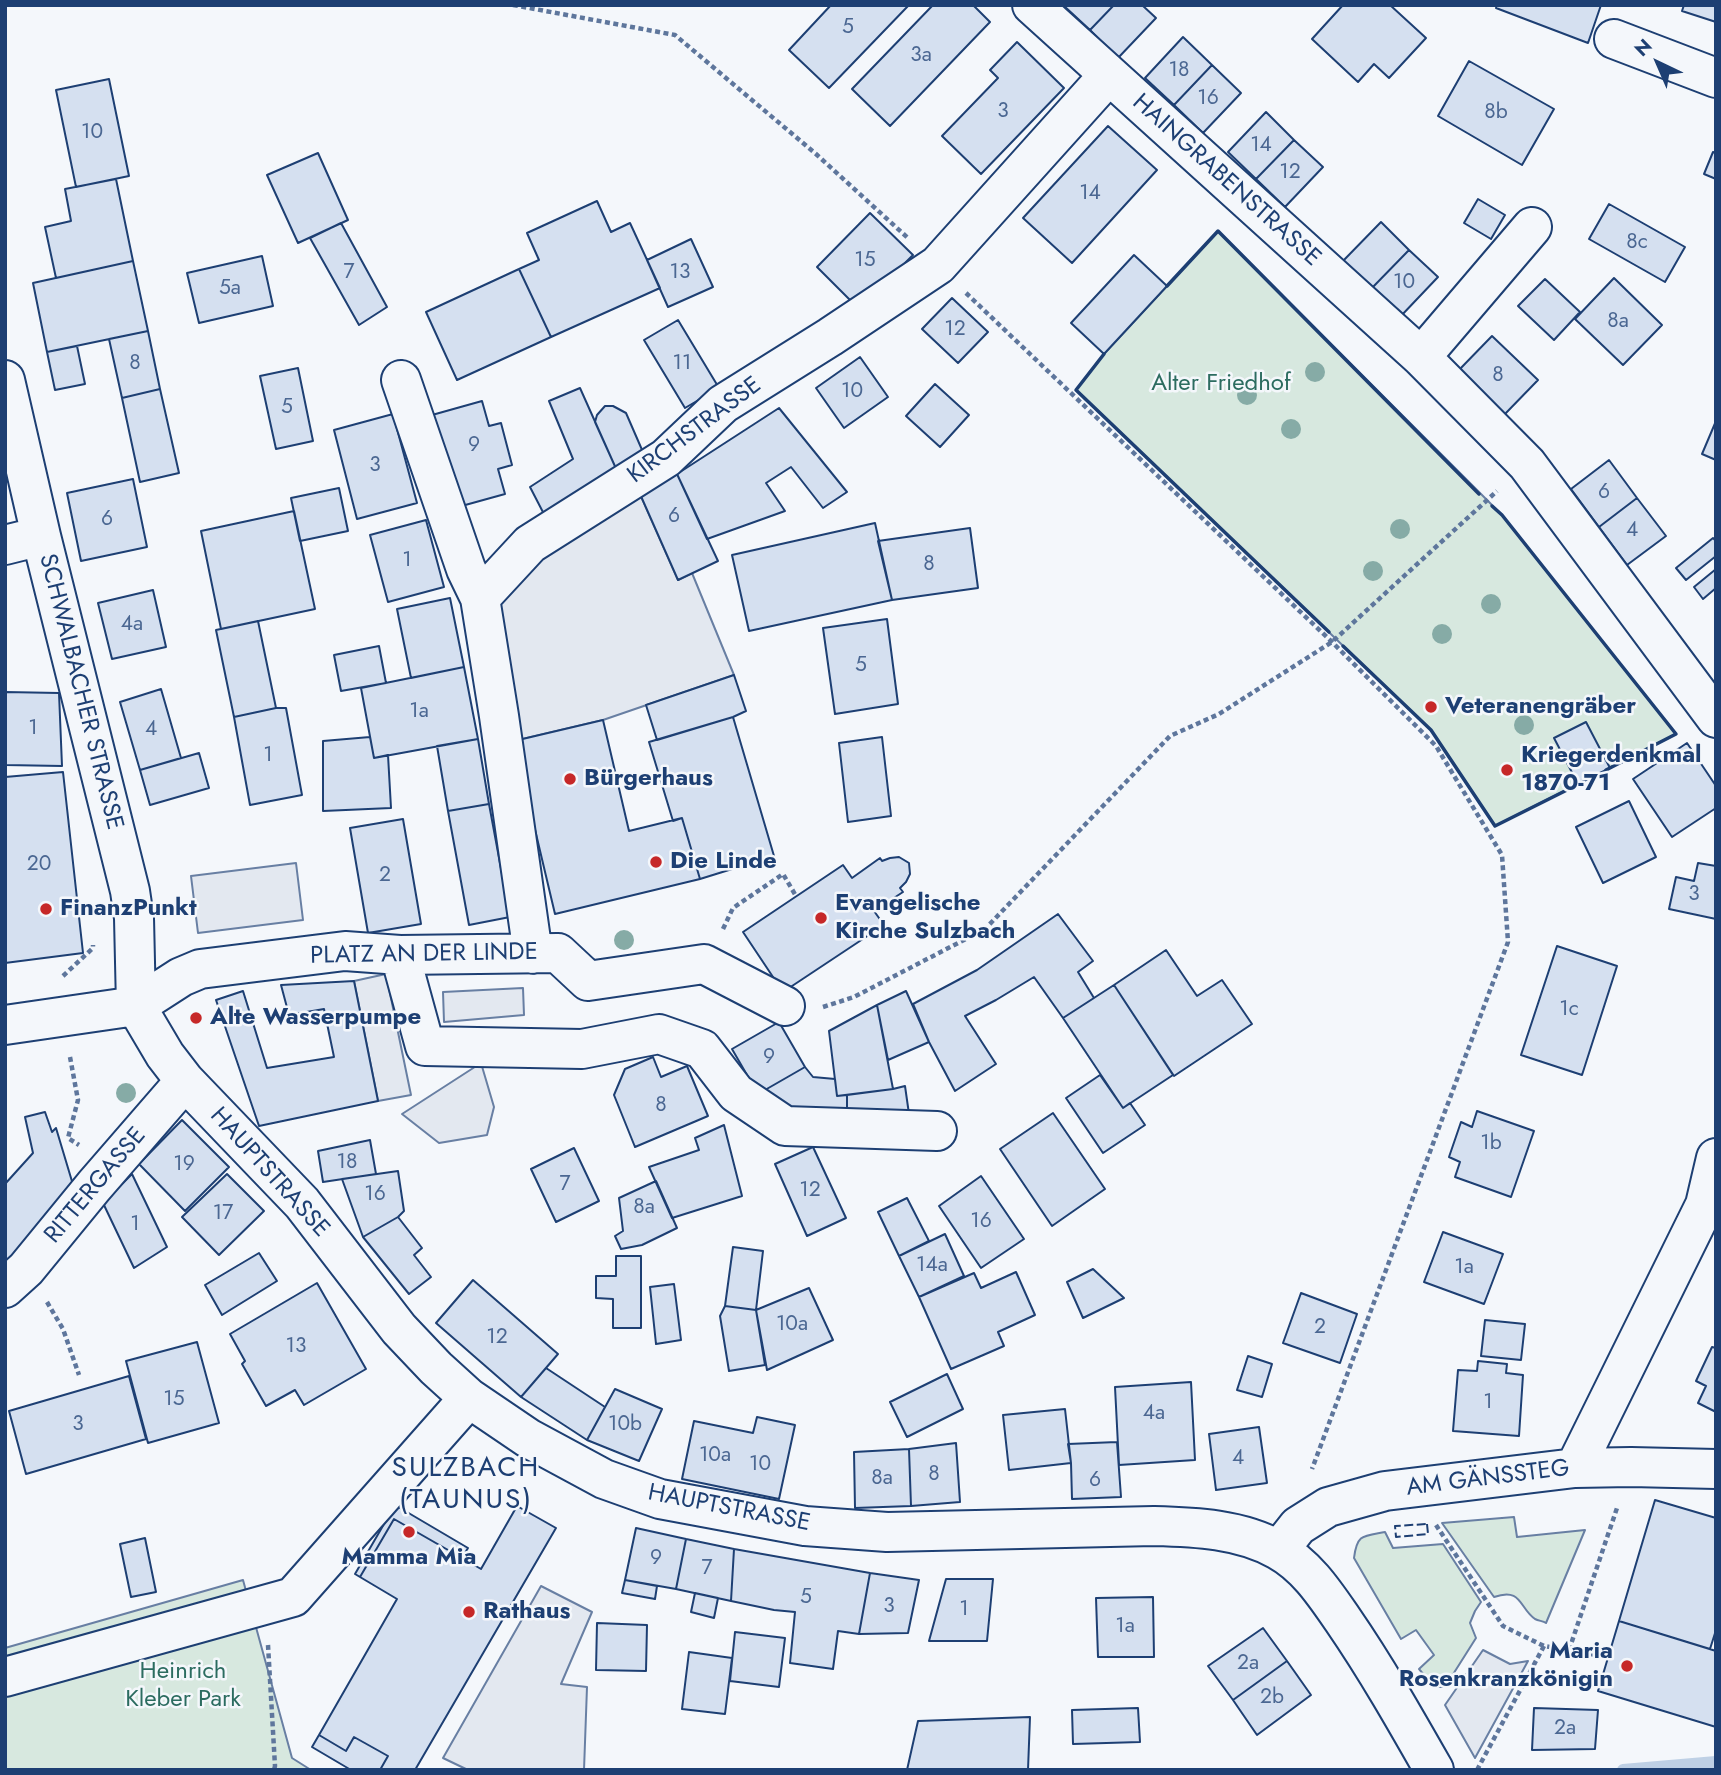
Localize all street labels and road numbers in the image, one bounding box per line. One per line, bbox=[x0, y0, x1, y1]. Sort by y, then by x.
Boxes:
street label: HAINGRABENSTRASSE bbox=[1126, 89, 1326, 273]
street label: KIRCHSTRASSE bbox=[623, 371, 767, 491]
street label: SCHWALBACHER STRASSE bbox=[32, 551, 128, 833]
street label: PLATZ AN DER LINDE bbox=[310, 939, 538, 971]
street label: HAUPTSTRASSE bbox=[203, 1102, 335, 1244]
street label: RITTERGASSE bbox=[39, 1122, 153, 1250]
street label: AM GÄNSSTEG bbox=[1405, 1455, 1571, 1503]
street label: HAUPTSTRASSE bbox=[645, 1479, 813, 1539]

